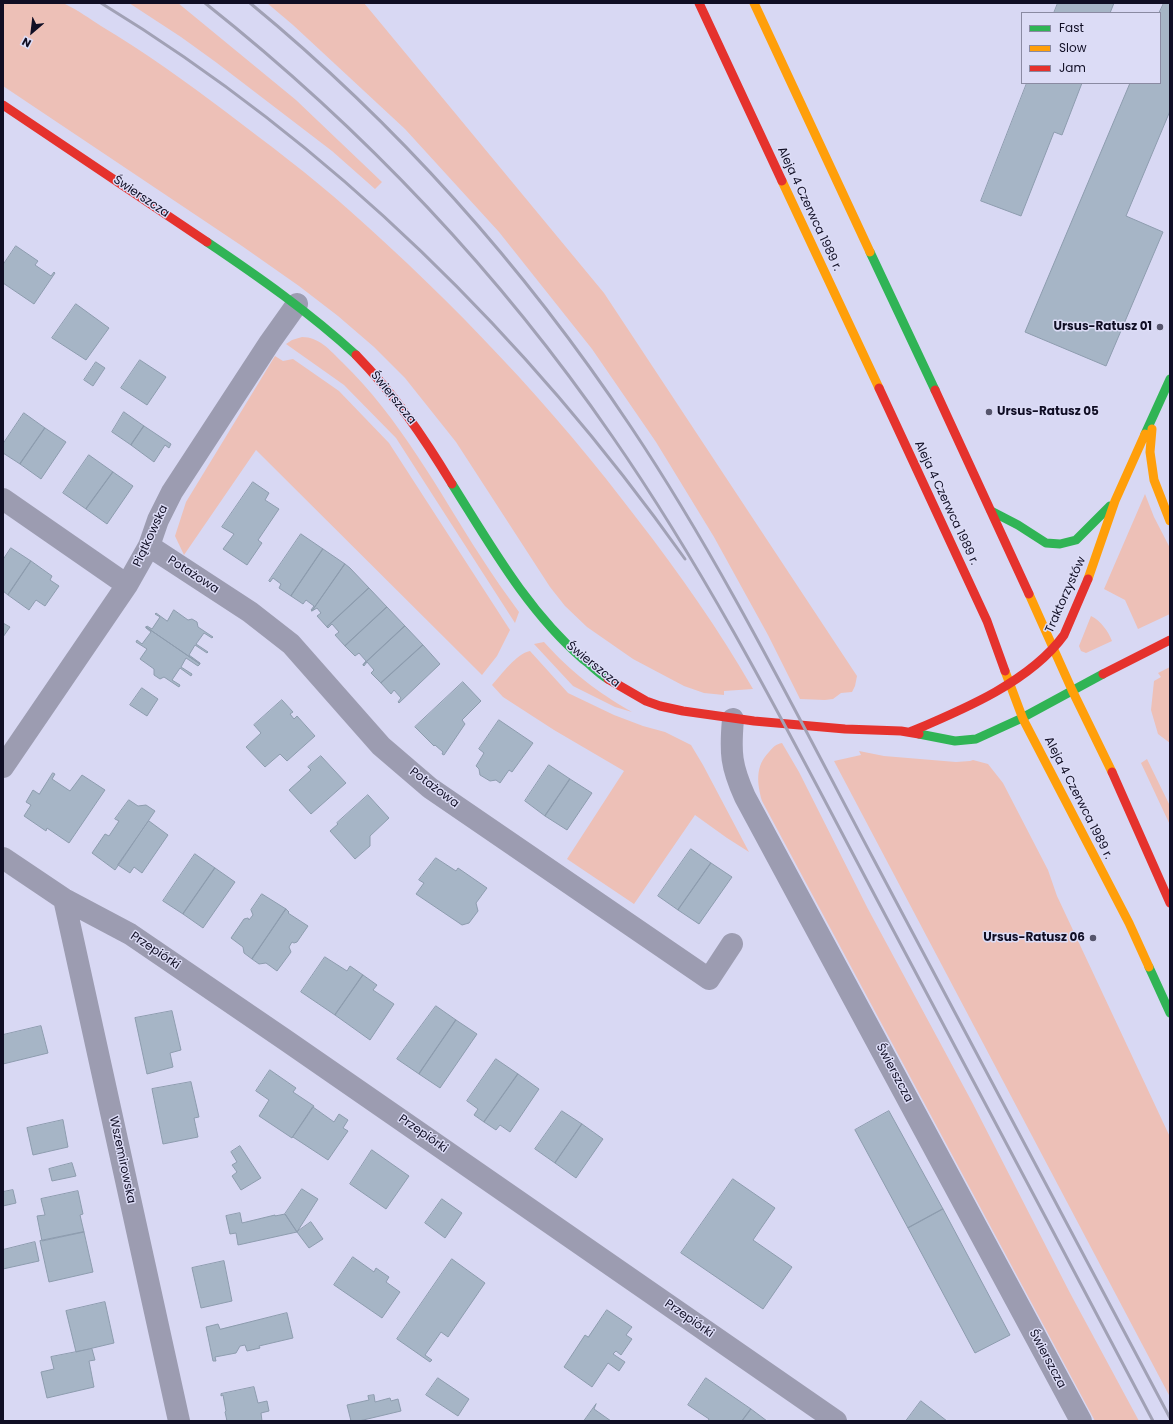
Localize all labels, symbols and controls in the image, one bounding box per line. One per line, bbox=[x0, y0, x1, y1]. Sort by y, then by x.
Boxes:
north arrow bbox=[12, 12, 52, 52]
legend bbox=[1021, 12, 1161, 84]
text: Fast bbox=[1059, 19, 1084, 36]
text: N bbox=[19, 34, 34, 52]
text: Slow bbox=[1059, 39, 1087, 56]
text: Jam bbox=[1059, 59, 1086, 76]
street label: Aleja 4 Czerwca 1989 r. bbox=[774, 145, 844, 273]
street label: Świerszcza bbox=[110, 173, 172, 221]
place label: Ursus-Ratusz 01 bbox=[1054, 320, 1152, 334]
marker: Ursus-Ratusz 01 bbox=[1155, 322, 1165, 332]
street label: Świerszcza bbox=[367, 368, 419, 428]
place label: Ursus-Ratusz 05 bbox=[997, 405, 1099, 419]
marker: Ursus-Ratusz 05 bbox=[984, 407, 994, 417]
street label: Aleja 4 Czerwca 1989 r. bbox=[911, 439, 981, 567]
street label: Piątkowska bbox=[130, 503, 172, 569]
street label: Potażowa bbox=[165, 553, 221, 597]
street label: Traktorzystów bbox=[1043, 555, 1089, 635]
street label: Świerszcza bbox=[563, 639, 623, 691]
street label: Aleja 4 Czerwca 1989 r. bbox=[1041, 734, 1115, 862]
street label: Potażowa bbox=[406, 765, 462, 811]
street label: Przepiórki bbox=[127, 929, 183, 973]
place label: Ursus-Ratusz 06 bbox=[983, 931, 1085, 945]
marker: Ursus-Ratusz 06 bbox=[1088, 933, 1098, 943]
street label: Świerszcza bbox=[873, 1041, 915, 1105]
street label: Przepiórki bbox=[396, 1112, 450, 1156]
street label: Wszemirowska bbox=[106, 1115, 138, 1205]
street label: Przepiórki bbox=[662, 1297, 716, 1341]
street label: Świerszcza bbox=[1026, 1327, 1068, 1391]

